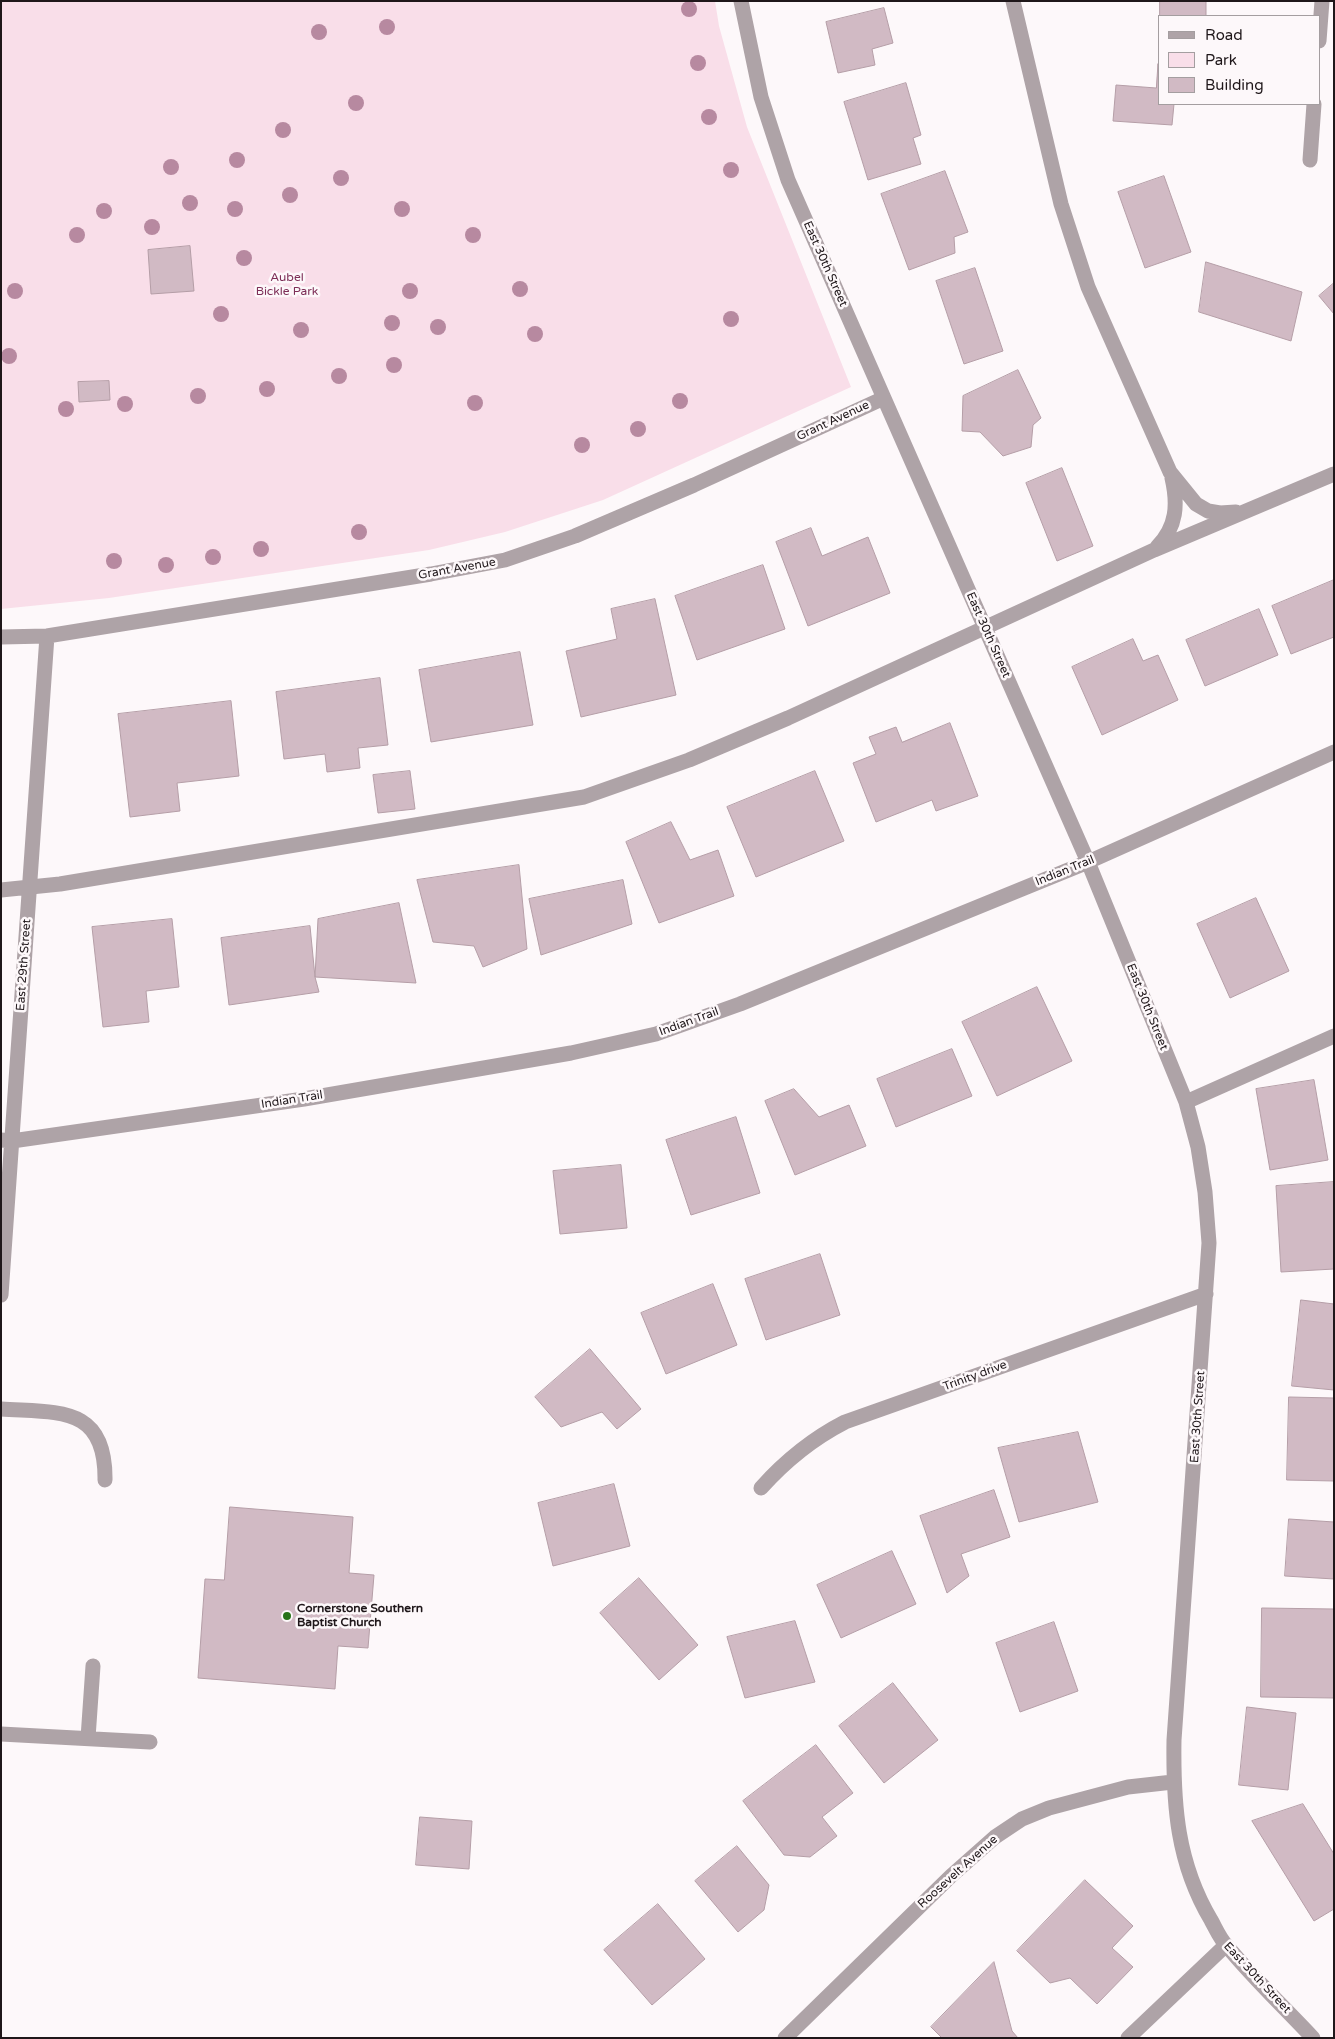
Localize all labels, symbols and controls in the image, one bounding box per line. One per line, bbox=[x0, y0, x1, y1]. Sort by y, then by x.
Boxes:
legend bbox=[1158, 15, 1320, 105]
text: Road bbox=[1205, 26, 1243, 44]
text: Park bbox=[1205, 51, 1237, 69]
text: Building bbox=[1205, 76, 1264, 94]
street label: East 30th Street bbox=[800, 219, 850, 309]
park label: Aubel Bickle Park bbox=[256, 271, 318, 299]
street label: Grant Avenue bbox=[795, 398, 871, 444]
street label: Grant Avenue bbox=[417, 555, 497, 583]
street label: East 30th Street bbox=[963, 590, 1013, 680]
street label: Indian Trail bbox=[1033, 853, 1097, 889]
street label: East 29th Street bbox=[14, 919, 34, 1011]
street label: East 30th Street bbox=[1123, 962, 1171, 1052]
street label: Indian Trail bbox=[657, 1005, 721, 1039]
street label: Indian Trail bbox=[260, 1088, 324, 1112]
street label: Trinity drive bbox=[941, 1358, 1009, 1394]
street label: East 30th Street bbox=[1188, 1371, 1208, 1463]
place label: Cornerstone Southern Baptist Church bbox=[297, 1602, 423, 1630]
marker: Cornerstone Southern Baptist Church bbox=[281, 1610, 293, 1622]
street label: Roosevelt Avenue bbox=[915, 1832, 1001, 1912]
street label: East 30th Street bbox=[1220, 1939, 1294, 2017]

